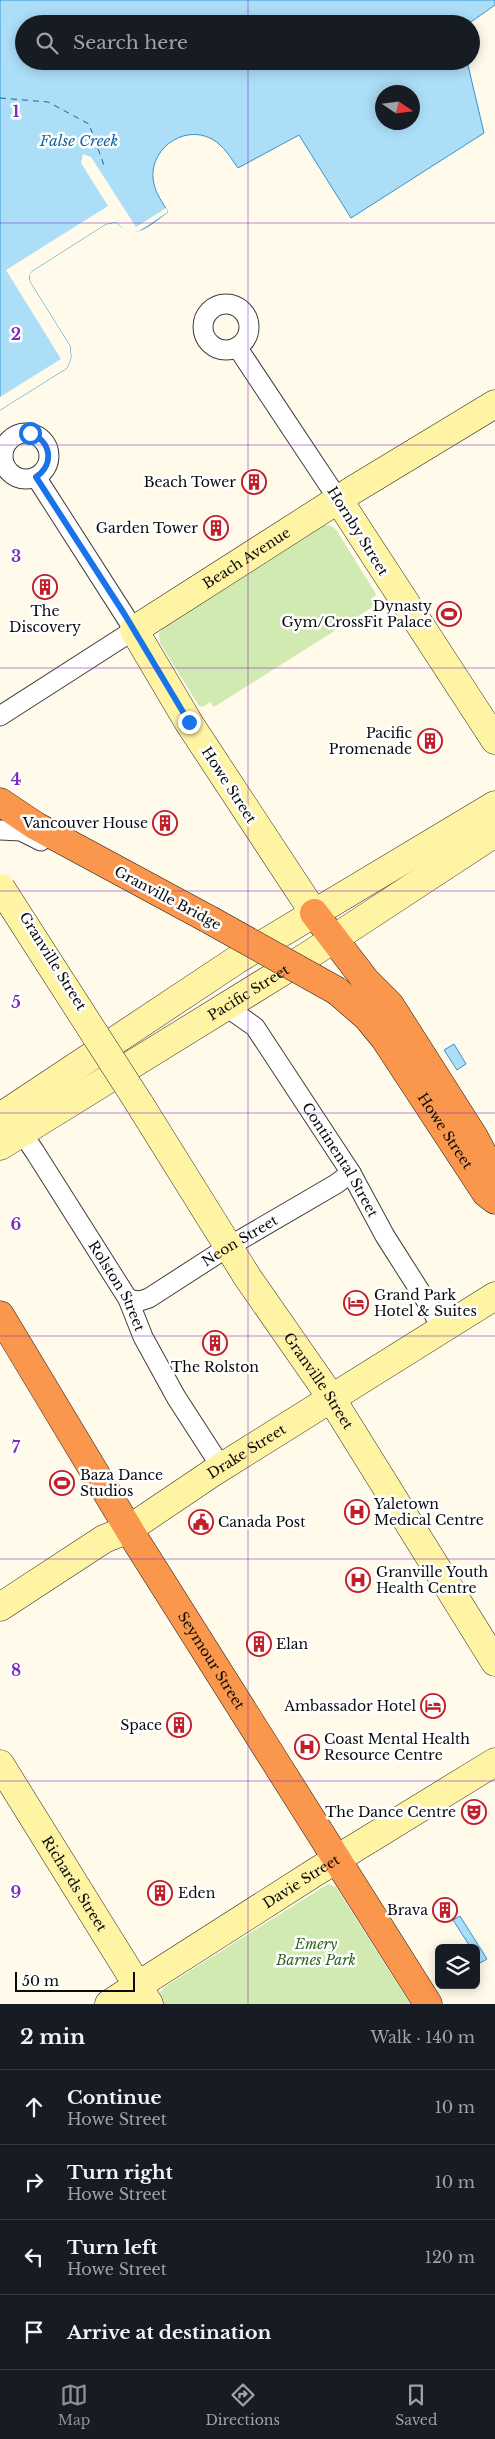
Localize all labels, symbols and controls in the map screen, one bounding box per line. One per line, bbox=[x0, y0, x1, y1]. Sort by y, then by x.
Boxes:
search box bbox=[15, 15, 480, 70]
icon: search bbox=[33, 29, 61, 57]
text: Search here bbox=[73, 31, 188, 54]
north arrow bbox=[375, 85, 420, 130]
text: 1 bbox=[13, 101, 20, 121]
water label: False Creek bbox=[39, 131, 118, 150]
text: 2 bbox=[11, 324, 21, 344]
route start bbox=[19, 422, 42, 445]
building icon: Beach Tower bbox=[241, 469, 267, 495]
place label: Beach Tower bbox=[144, 473, 236, 491]
street label: Hornby Street bbox=[323, 483, 393, 579]
building icon: Garden Tower bbox=[203, 515, 229, 541]
place label: Garden Tower bbox=[96, 519, 198, 537]
street label: Beach Avenue bbox=[199, 523, 294, 593]
text: 3 bbox=[11, 546, 21, 566]
building icon: The Discovery bbox=[32, 574, 58, 600]
place label: Dynasty Gym/CrossFit Palace bbox=[282, 597, 432, 631]
sports icon: Dynasty Gym/CrossFit Palace bbox=[436, 601, 462, 627]
place label: The Discovery bbox=[9, 602, 81, 636]
route end bbox=[178, 711, 201, 734]
place label: Pacific Promenade bbox=[329, 724, 412, 758]
building icon: Pacific Promenade bbox=[417, 728, 443, 754]
street label: Howe Street bbox=[198, 743, 261, 827]
text: 4 bbox=[11, 769, 21, 789]
building icon: Vancouver House bbox=[152, 810, 178, 836]
place label: Vancouver House bbox=[22, 814, 148, 832]
street label: Granville Bridge bbox=[111, 862, 225, 934]
street label: Granville Street bbox=[16, 909, 91, 1014]
street label: Pacific Street bbox=[204, 960, 293, 1024]
text: 5 bbox=[11, 992, 21, 1012]
street label: Howe Street bbox=[414, 1089, 477, 1173]
street label: Continental Street bbox=[298, 1099, 382, 1221]
street label: Neon Street bbox=[198, 1211, 281, 1270]
text: 6 bbox=[11, 1214, 22, 1234]
street label: Rolston Street bbox=[84, 1237, 149, 1335]
place label: Grand Park Hotel & Suites bbox=[374, 1286, 477, 1320]
hotel icon: Grand Park Hotel & Suites bbox=[343, 1290, 369, 1316]
street label: Granville Street bbox=[280, 1329, 358, 1433]
building icon: The Rolston bbox=[202, 1330, 228, 1356]
place label: The Rolston bbox=[171, 1358, 259, 1376]
street label: Drake Street bbox=[204, 1420, 290, 1483]
text: 7 bbox=[12, 1437, 21, 1457]
place label: Baza Dance Studios bbox=[80, 1466, 163, 1500]
sports icon: Baza Dance Studios bbox=[49, 1470, 75, 1496]
place label: Yaletown Medical Centre bbox=[373, 1495, 484, 1529]
hospital icon: Yaletown Medical Centre bbox=[344, 1499, 370, 1525]
public building icon: Canada Post bbox=[188, 1509, 214, 1535]
place label: Canada Post bbox=[218, 1513, 306, 1531]
place label: Granville Youth Health Centre bbox=[376, 1563, 489, 1597]
hospital icon: Granville Youth Health Centre bbox=[345, 1567, 371, 1593]
street label: Seymour Street bbox=[174, 1608, 249, 1713]
building icon: Elan bbox=[246, 1631, 272, 1657]
place label: Elan bbox=[276, 1635, 308, 1653]
text: 8 bbox=[11, 1660, 21, 1680]
hotel icon: Ambassador Hotel bbox=[420, 1693, 446, 1719]
place label: Ambassador Hotel bbox=[283, 1697, 416, 1715]
building icon: Space bbox=[166, 1712, 192, 1738]
place label: Space bbox=[120, 1716, 162, 1734]
place label: Coast Mental Health Resource Centre bbox=[324, 1730, 470, 1764]
hospital icon: Coast Mental Health Resource Centre bbox=[294, 1734, 320, 1760]
theatre icon: The Dance Centre bbox=[461, 1799, 487, 1825]
place label: The Dance Centre bbox=[325, 1803, 456, 1821]
street label: Richards Street bbox=[38, 1833, 111, 1936]
street label: Davie Street bbox=[259, 1850, 343, 1912]
building icon: Eden bbox=[147, 1880, 173, 1906]
text: 9 bbox=[11, 1882, 22, 1902]
place label: Eden bbox=[178, 1884, 216, 1902]
building icon: Brava bbox=[432, 1897, 458, 1923]
place label: Brava bbox=[387, 1901, 428, 1919]
park label: Emery Barnes Park bbox=[275, 1935, 356, 1969]
map controls bbox=[435, 1944, 480, 1989]
button: layers bbox=[435, 1944, 480, 1989]
scale bar bbox=[15, 1969, 135, 1992]
text: 50 m bbox=[22, 1972, 59, 1990]
text: 2 min bbox=[20, 2024, 85, 2050]
text: Walk · 140 m bbox=[370, 2027, 475, 2047]
text: Continue bbox=[67, 2086, 162, 2109]
icon: ahead bbox=[20, 2093, 48, 2121]
text: 10 m bbox=[435, 2097, 475, 2117]
text: Howe Street bbox=[67, 2109, 167, 2129]
text: Turn right bbox=[67, 2161, 173, 2184]
icon: right bbox=[20, 2168, 48, 2196]
text: 10 m bbox=[435, 2172, 475, 2192]
text: Howe Street bbox=[67, 2184, 167, 2204]
text: Turn left bbox=[67, 2236, 158, 2259]
icon: left bbox=[20, 2243, 48, 2271]
text: 120 m bbox=[425, 2247, 475, 2267]
text: Howe Street bbox=[67, 2259, 167, 2279]
icon: arrive bbox=[20, 2318, 48, 2346]
text: Arrive at destination bbox=[67, 2321, 271, 2344]
tab: Map bbox=[58, 2381, 90, 2429]
tab: Directions bbox=[205, 2381, 280, 2429]
tab: Saved bbox=[395, 2381, 437, 2429]

